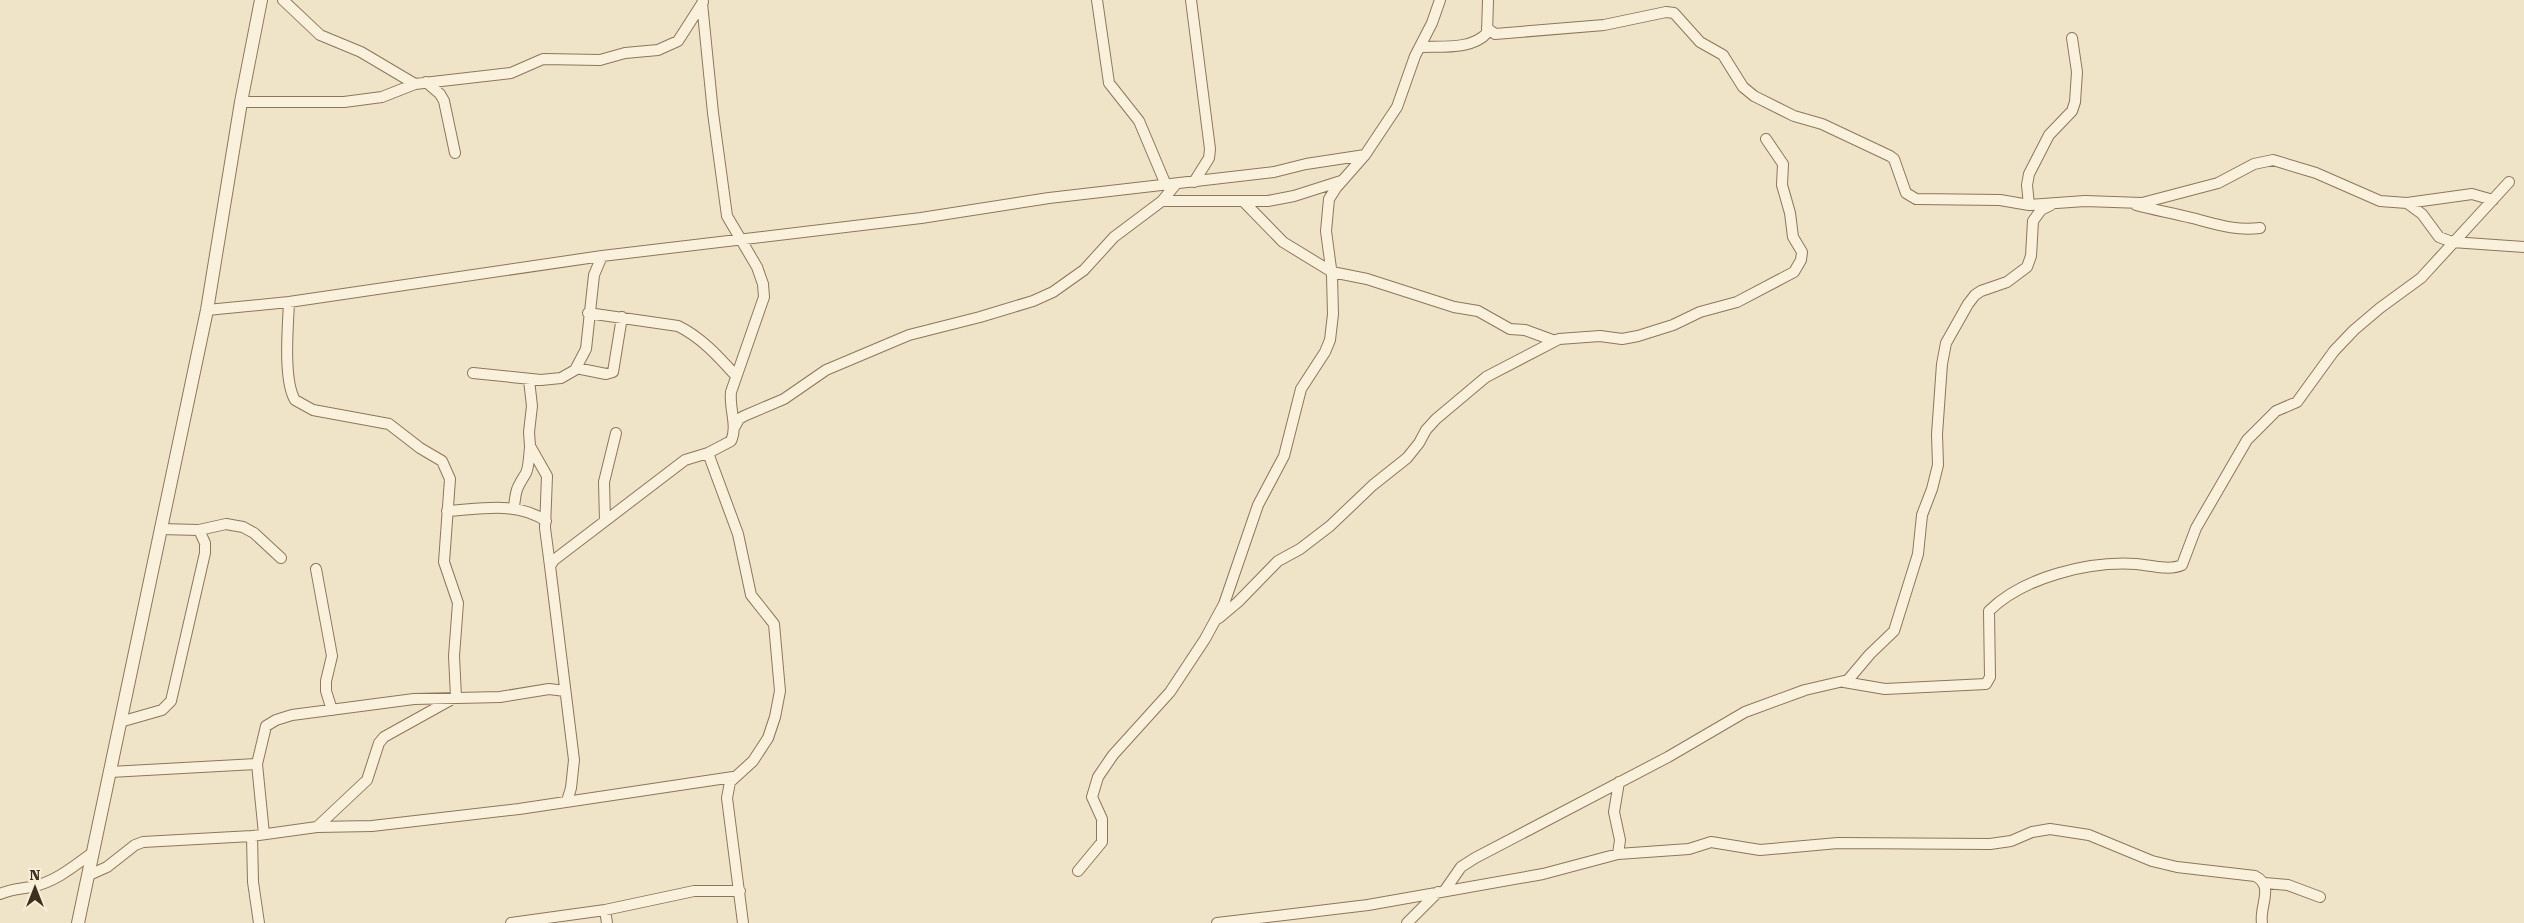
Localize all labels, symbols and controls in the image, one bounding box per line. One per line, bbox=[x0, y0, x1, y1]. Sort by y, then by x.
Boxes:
north arrow bbox=[10, 863, 60, 913]
text: N bbox=[30, 867, 41, 883]

